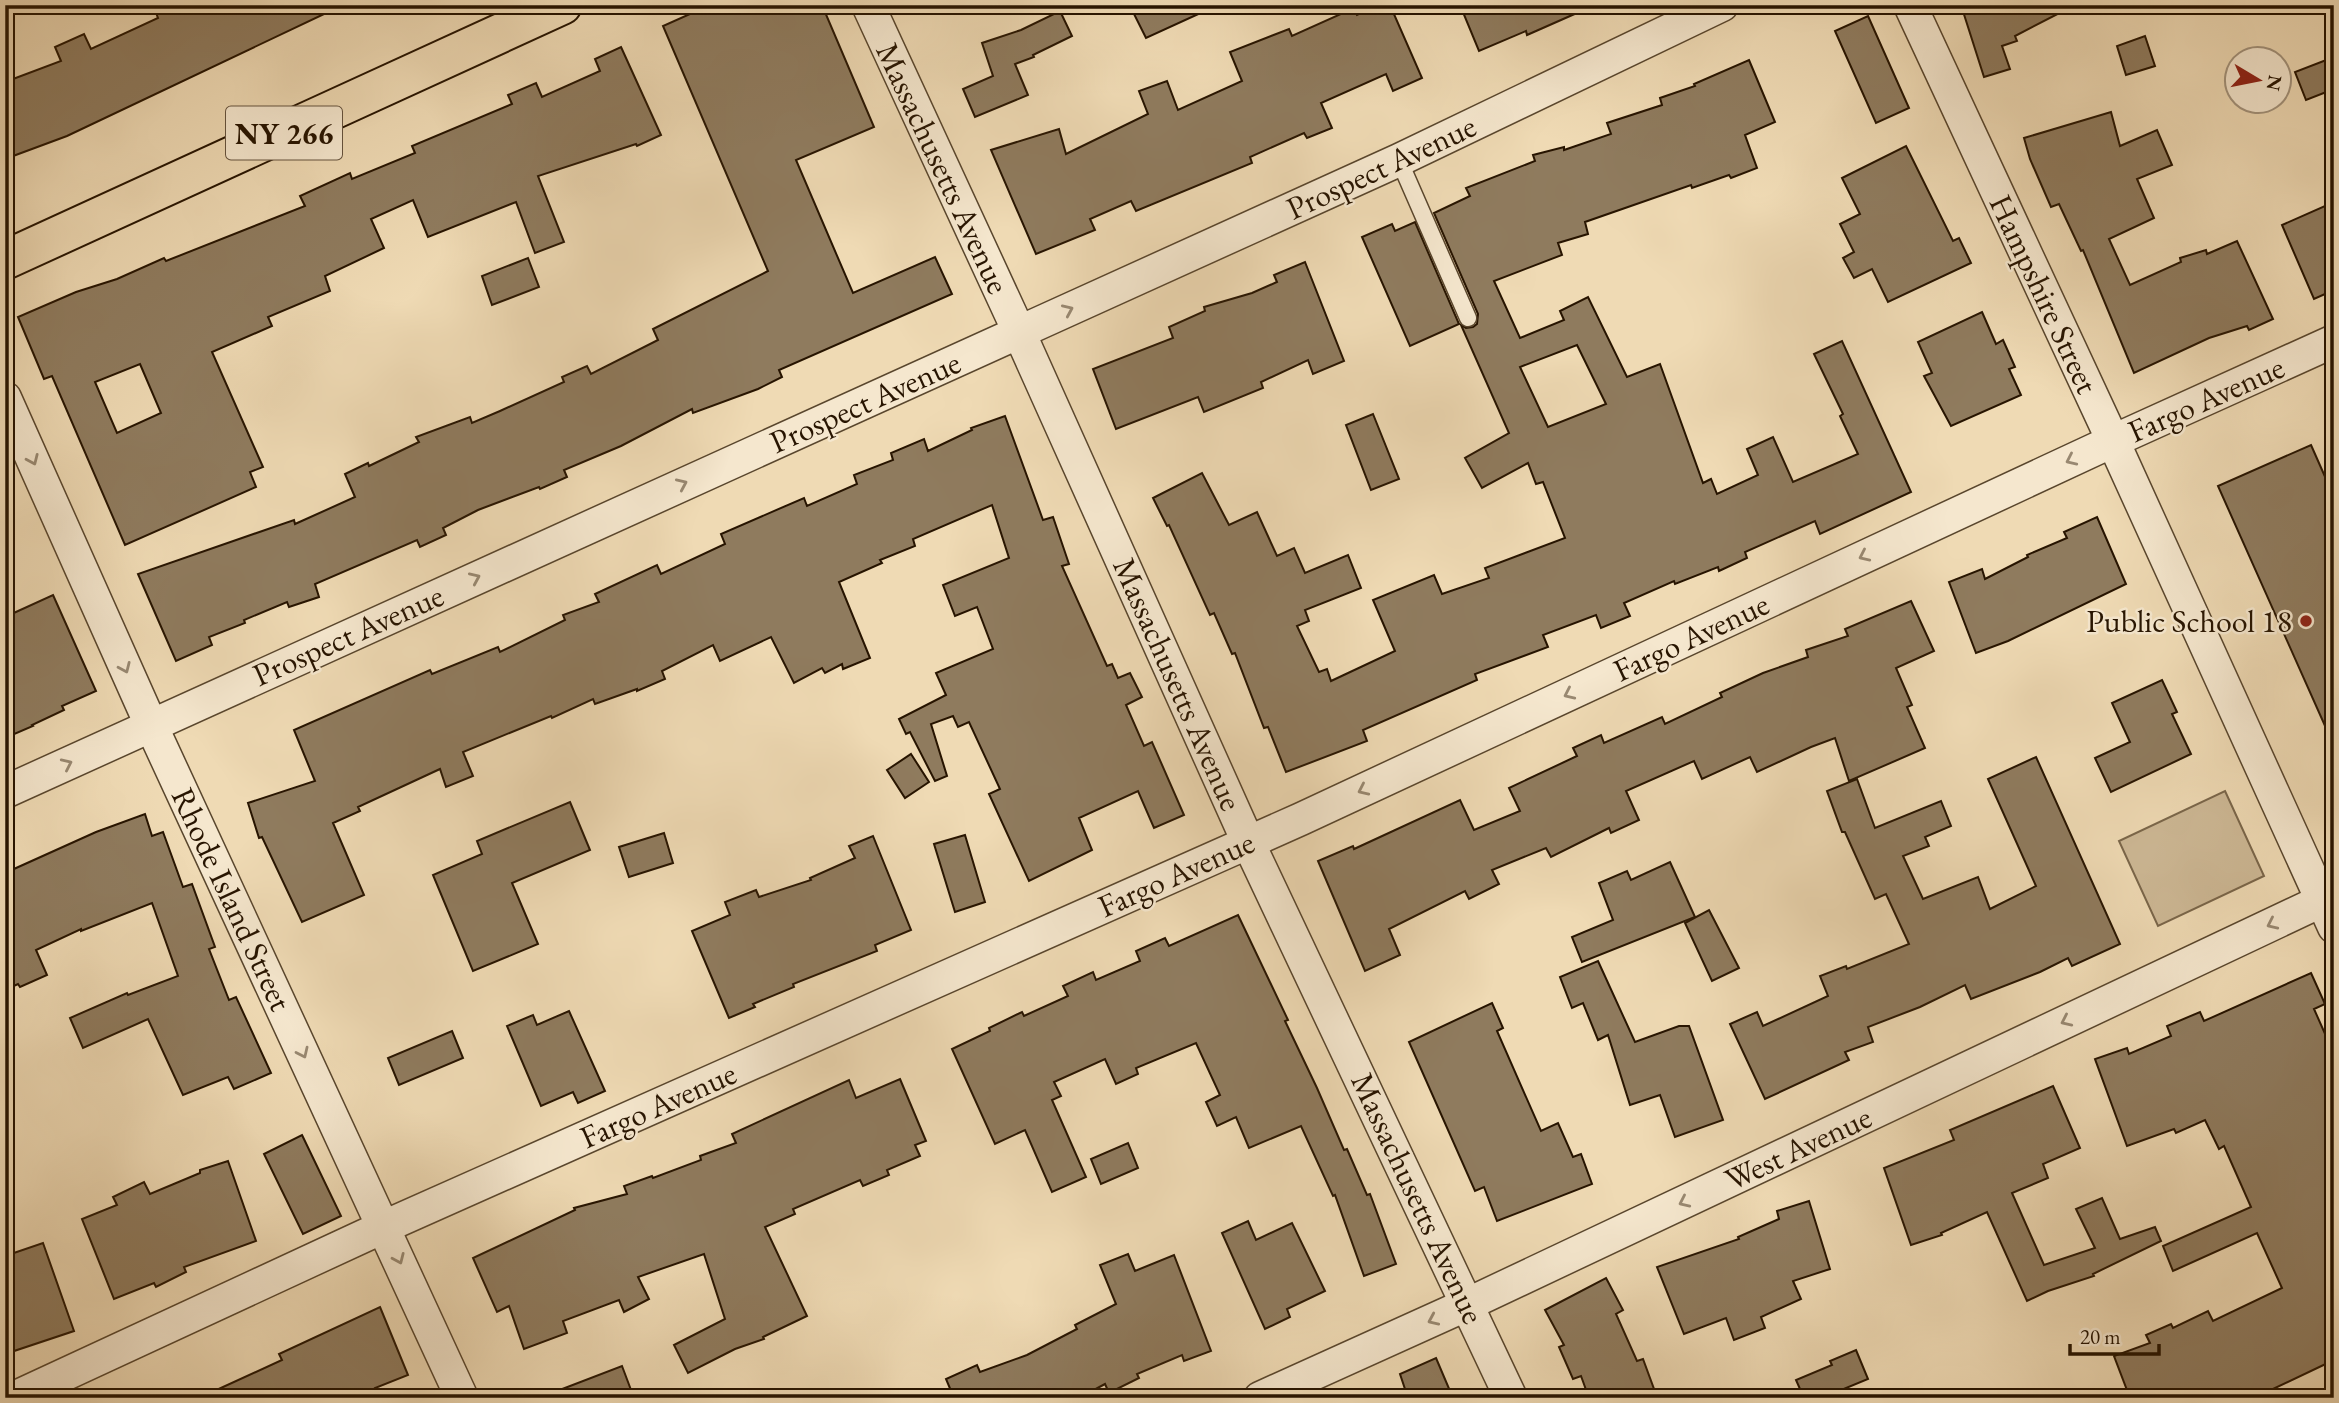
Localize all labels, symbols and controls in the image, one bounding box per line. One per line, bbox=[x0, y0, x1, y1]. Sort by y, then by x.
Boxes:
street label: Massachusetts Avenue bbox=[866, 36, 1020, 300]
north arrow bbox=[2224, 46, 2294, 116]
text: N bbox=[2260, 73, 2288, 93]
street label: Prospect Avenue bbox=[1279, 105, 1483, 229]
road number: NY 266 bbox=[226, 106, 342, 160]
street label: Hampshire Street bbox=[1980, 188, 2108, 400]
one-way arrow bbox=[1061, 304, 1073, 318]
street label: Prospect Avenue bbox=[763, 341, 967, 463]
street label: Fargo Avenue bbox=[2121, 346, 2291, 452]
one-way arrow bbox=[2066, 452, 2078, 466]
one-way arrow bbox=[25, 453, 39, 466]
one-way arrow bbox=[675, 478, 688, 492]
one-way arrow bbox=[1859, 548, 1872, 562]
street label: Massachusetts Avenue bbox=[1103, 551, 1253, 817]
one-way arrow bbox=[468, 572, 480, 586]
street label: Prospect Avenue bbox=[246, 574, 450, 696]
street label: Fargo Avenue bbox=[1606, 583, 1776, 691]
place label: Public School 18 bbox=[2086, 600, 2292, 642]
marker: Public School 18 bbox=[2298, 613, 2314, 629]
one-way arrow bbox=[117, 661, 131, 674]
one-way arrow bbox=[1564, 686, 1577, 700]
one-way arrow bbox=[60, 758, 72, 772]
street label: Rhode Island Street bbox=[162, 781, 302, 1017]
one-way arrow bbox=[1358, 782, 1370, 796]
street label: Fargo Avenue bbox=[1091, 821, 1261, 927]
one-way arrow bbox=[2267, 916, 2279, 930]
one-way arrow bbox=[2061, 1013, 2073, 1027]
one-way arrow bbox=[295, 1046, 309, 1058]
street label: Fargo Avenue bbox=[573, 1052, 743, 1158]
street label: Massachusetts Avenue bbox=[1341, 1066, 1495, 1330]
street label: West Avenue bbox=[1718, 1096, 1878, 1200]
one-way arrow bbox=[1678, 1194, 1691, 1208]
one-way arrow bbox=[391, 1252, 405, 1264]
one-way arrow bbox=[1428, 1312, 1440, 1326]
scale bar bbox=[2070, 1312, 2159, 1356]
text: 20 m bbox=[2080, 1323, 2121, 1350]

